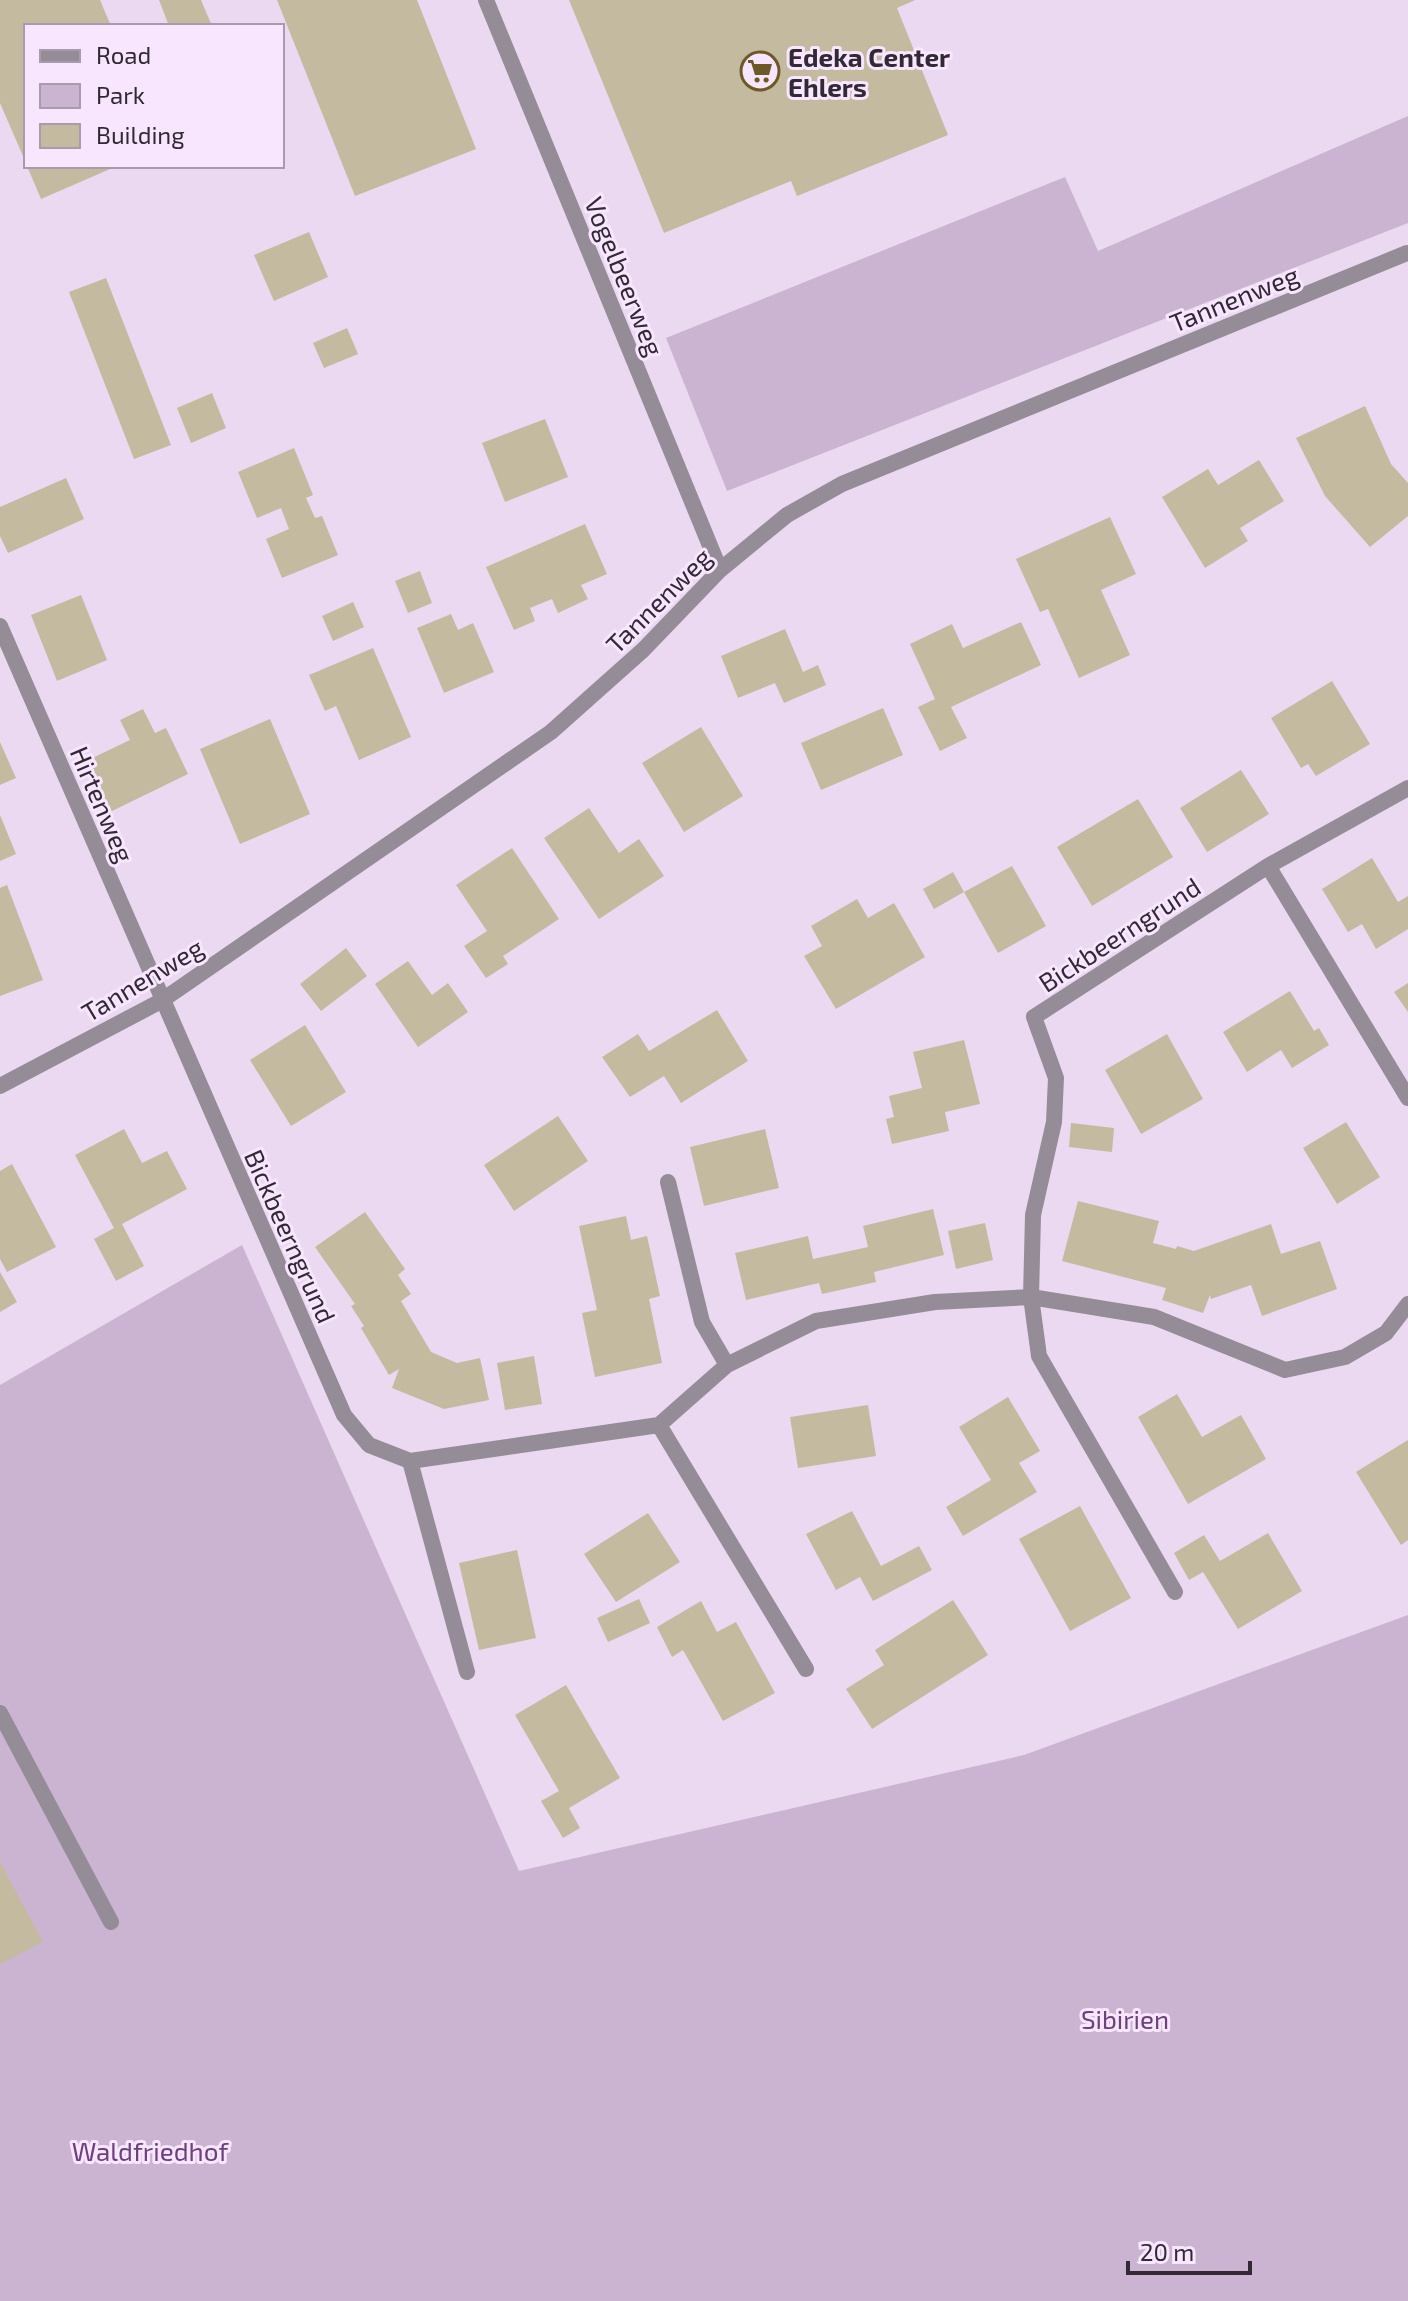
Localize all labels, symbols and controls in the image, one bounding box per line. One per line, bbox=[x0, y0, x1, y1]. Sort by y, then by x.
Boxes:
legend bbox=[24, 24, 284, 168]
text: Road bbox=[96, 40, 151, 69]
place label: Edeka Center Ehlers bbox=[788, 41, 950, 102]
supermarket icon: Edeka Center Ehlers bbox=[739, 50, 781, 92]
text: Park bbox=[96, 80, 145, 109]
text: Building bbox=[96, 120, 185, 149]
street label: Vogelbeerweg bbox=[579, 192, 671, 360]
street label: Tannenweg bbox=[1165, 258, 1303, 338]
street label: Tannenweg bbox=[599, 541, 717, 659]
street label: Hirtenweg bbox=[65, 741, 141, 867]
street label: Bickbeerngrund bbox=[1032, 870, 1206, 998]
street label: Tannenweg bbox=[76, 931, 208, 1027]
street label: Bickbeerngrund bbox=[239, 1144, 343, 1328]
park label: Sibirien bbox=[1081, 2003, 1169, 2034]
park label: Waldfriedhof bbox=[72, 2135, 229, 2166]
scale bar bbox=[1128, 2225, 1250, 2275]
text: 20 m bbox=[1140, 2237, 1194, 2266]

